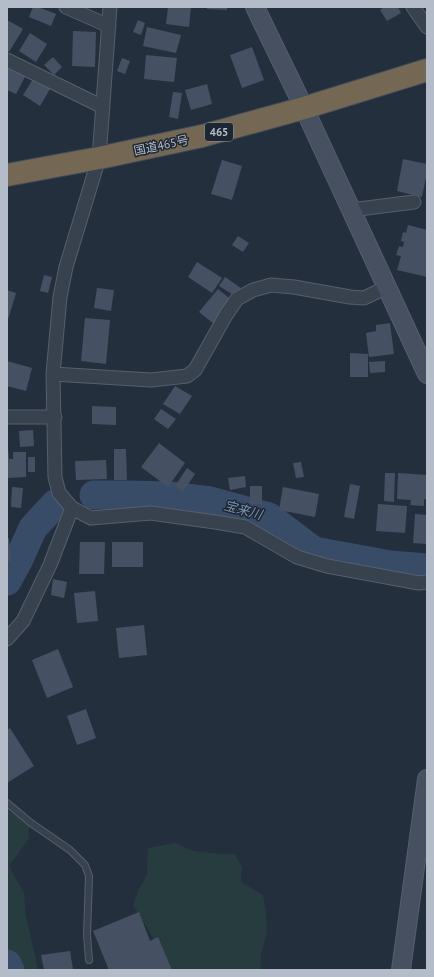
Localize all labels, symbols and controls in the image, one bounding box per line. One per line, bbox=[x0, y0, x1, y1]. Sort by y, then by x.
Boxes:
road number: 465 bbox=[205, 123, 233, 141]
street label: 国道465号 bbox=[132, 132, 190, 158]
water label: 宝来川 bbox=[222, 497, 266, 524]

